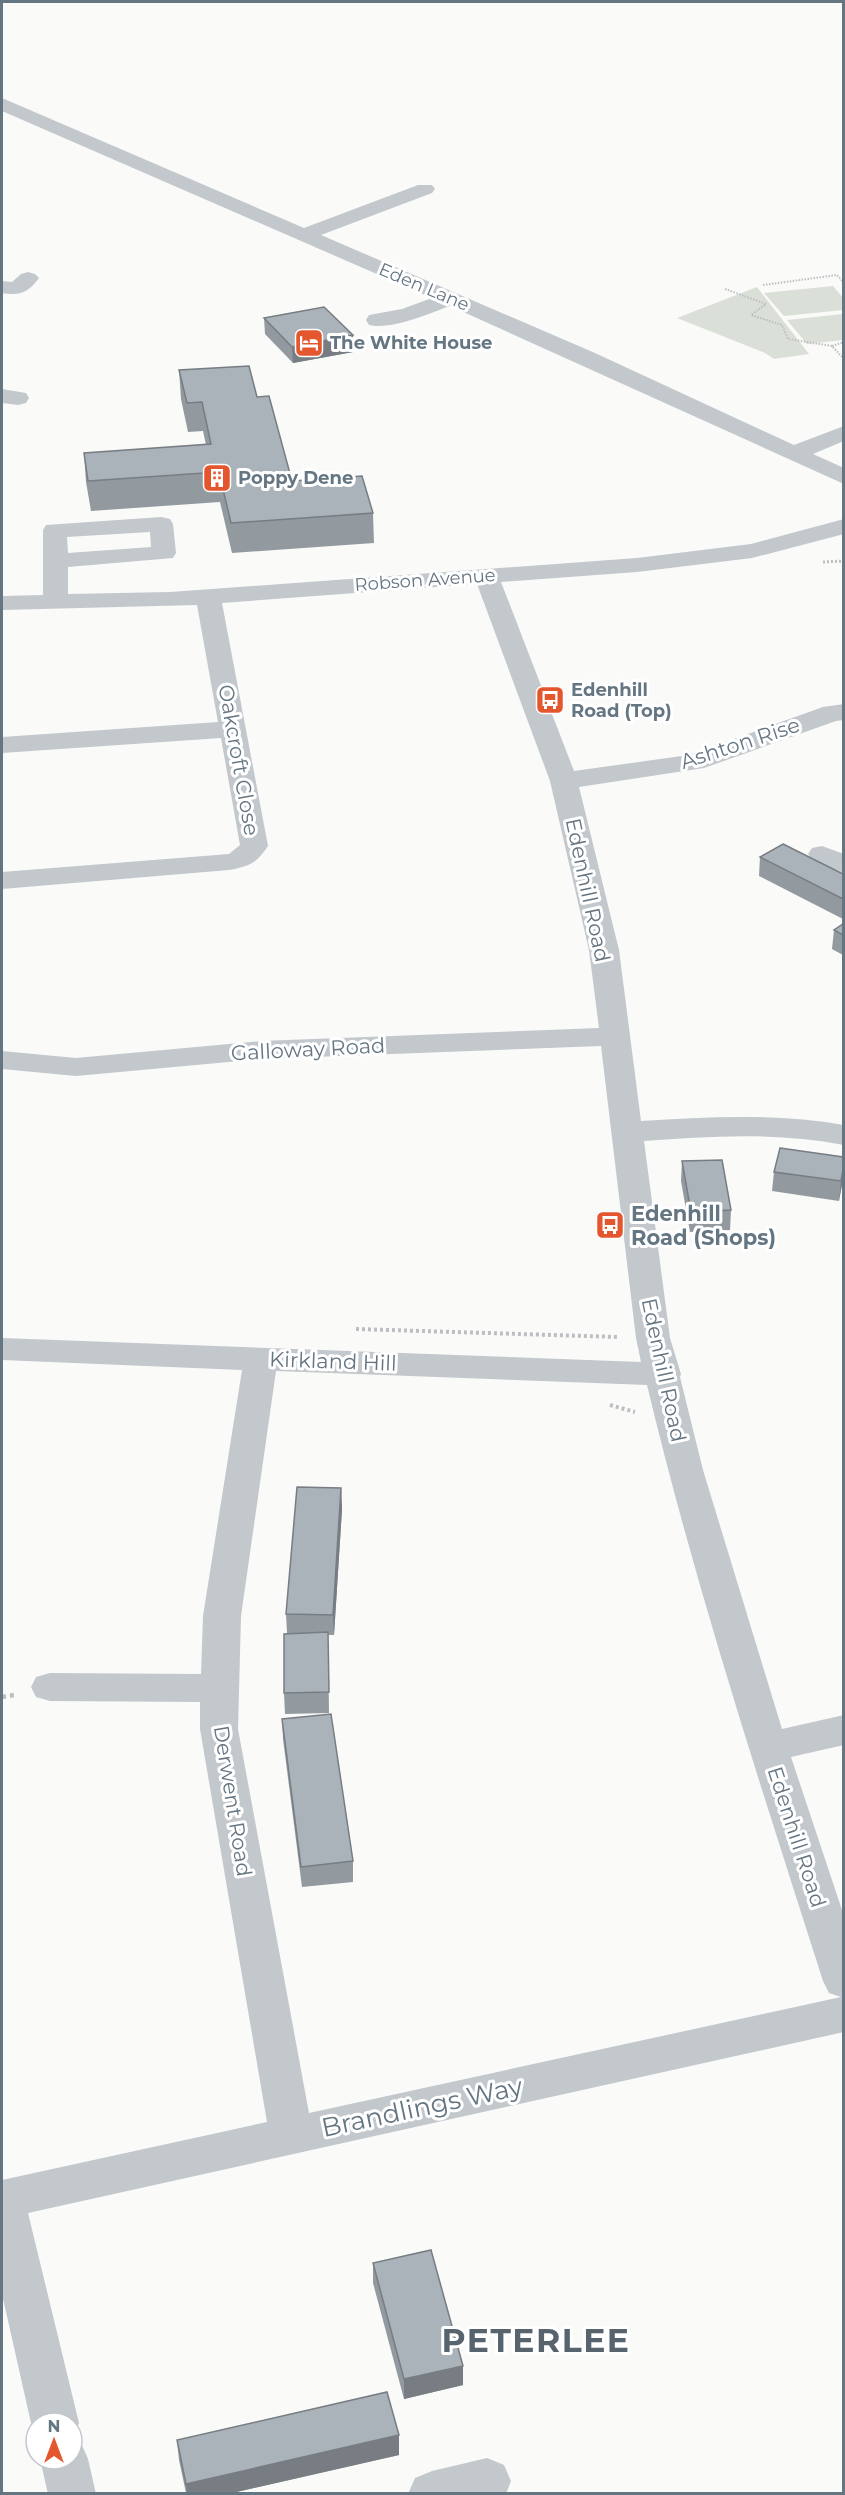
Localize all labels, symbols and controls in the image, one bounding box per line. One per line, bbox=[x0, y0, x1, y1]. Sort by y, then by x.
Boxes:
street label: Eden Lane bbox=[375, 258, 473, 316]
hotel icon: The White House bbox=[293, 327, 325, 359]
place label: The White House bbox=[330, 332, 492, 354]
building icon: Poppy Dene bbox=[201, 462, 233, 494]
place label: Poppy Dene bbox=[238, 467, 353, 489]
street label: Robson Avenue bbox=[354, 564, 496, 596]
place label: Edenhill Road (Top) bbox=[571, 679, 672, 722]
street label: Oakcroft Close bbox=[213, 682, 265, 838]
bus stop icon: Edenhill Road (Top) bbox=[534, 684, 566, 716]
street label: Ashton Rise bbox=[677, 712, 803, 774]
street label: Edenhill Road bbox=[561, 816, 615, 964]
street label: Galloway Road bbox=[230, 1032, 386, 1066]
place label: Edenhill Road (Shops) bbox=[631, 1201, 776, 1250]
bus stop icon: Edenhill Road (Shops) bbox=[594, 1209, 626, 1241]
street label: Edenhill Road bbox=[637, 1296, 691, 1444]
street label: Kirkland Hill bbox=[269, 1346, 397, 1376]
street label: Derwent Road bbox=[209, 1724, 257, 1878]
street label: Edenhill Road bbox=[762, 1763, 832, 1911]
street label: Brandlings Way bbox=[319, 2070, 526, 2144]
district label: PETERLEE bbox=[442, 2320, 630, 2360]
north arrow bbox=[24, 2411, 84, 2471]
text: N bbox=[48, 2417, 60, 2436]

